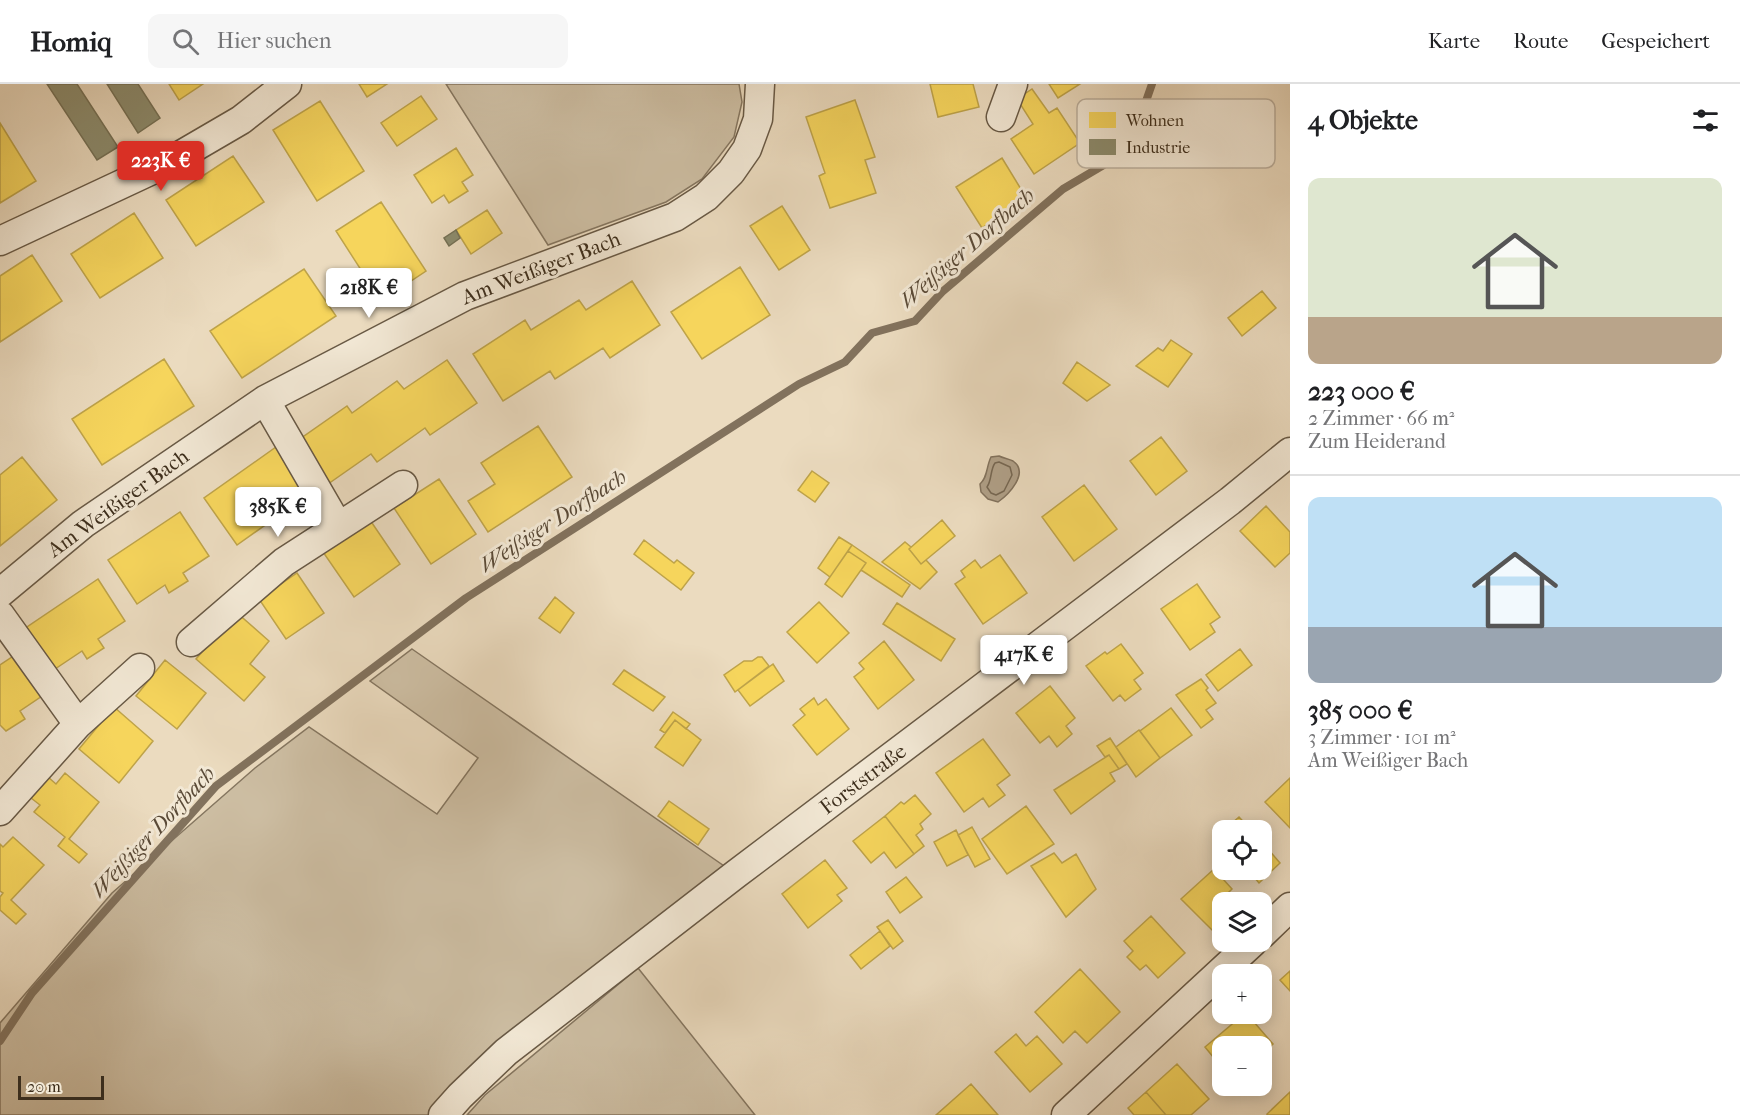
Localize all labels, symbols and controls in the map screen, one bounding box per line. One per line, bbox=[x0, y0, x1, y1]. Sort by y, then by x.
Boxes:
search box bbox=[148, 14, 568, 68]
text: Homiq bbox=[30, 25, 112, 58]
icon: search bbox=[169, 25, 202, 58]
text: Hier suchen bbox=[217, 28, 331, 54]
text: Karte bbox=[1428, 29, 1480, 53]
text: Route bbox=[1513, 29, 1568, 53]
text: Gespeichert bbox=[1601, 29, 1710, 53]
legend bbox=[1077, 99, 1275, 168]
icon: filters bbox=[1689, 104, 1722, 137]
text: 4 Objekte bbox=[1308, 105, 1418, 136]
text: Wohnen bbox=[1125, 111, 1185, 130]
text: Industrie bbox=[1126, 138, 1190, 157]
pin: 223K € bbox=[112, 141, 210, 192]
text: 223K € bbox=[131, 149, 191, 172]
water label: Weißiger Dorfbach bbox=[894, 182, 1040, 314]
icon: home bbox=[1461, 217, 1569, 325]
street label: Am Weißiger Bach bbox=[457, 227, 624, 310]
pin: 218K € bbox=[320, 268, 418, 319]
text: 218K € bbox=[340, 276, 398, 299]
text: 223 000 € bbox=[1308, 376, 1415, 407]
text: 2 Zimmer · 66 m² bbox=[1308, 407, 1454, 430]
text: Zum Heiderand bbox=[1308, 430, 1446, 453]
street label: Am Weißiger Bach bbox=[42, 444, 193, 563]
water label: Weißiger Dorfbach bbox=[475, 464, 631, 578]
pin: 385K € bbox=[229, 487, 327, 538]
text: 385K € bbox=[249, 495, 307, 518]
icon: home bbox=[1461, 536, 1569, 644]
pin: 417K € bbox=[975, 635, 1073, 686]
text: 417K € bbox=[994, 643, 1054, 666]
text: 385 000 € bbox=[1308, 695, 1413, 726]
text: 3 Zimmer · 101 m² bbox=[1308, 726, 1456, 749]
street label: Forststraße bbox=[815, 739, 911, 819]
text: Am Weißiger Bach bbox=[1308, 749, 1468, 772]
water label: Weißiger Dorfbach bbox=[86, 761, 220, 903]
map controls bbox=[1212, 820, 1272, 1096]
button: locate bbox=[1212, 820, 1272, 880]
button: layers bbox=[1212, 892, 1272, 952]
button: + bbox=[1212, 964, 1272, 1024]
button: − bbox=[1212, 1036, 1272, 1096]
scale bar bbox=[18, 1073, 104, 1100]
text: 20 m bbox=[27, 1077, 61, 1096]

